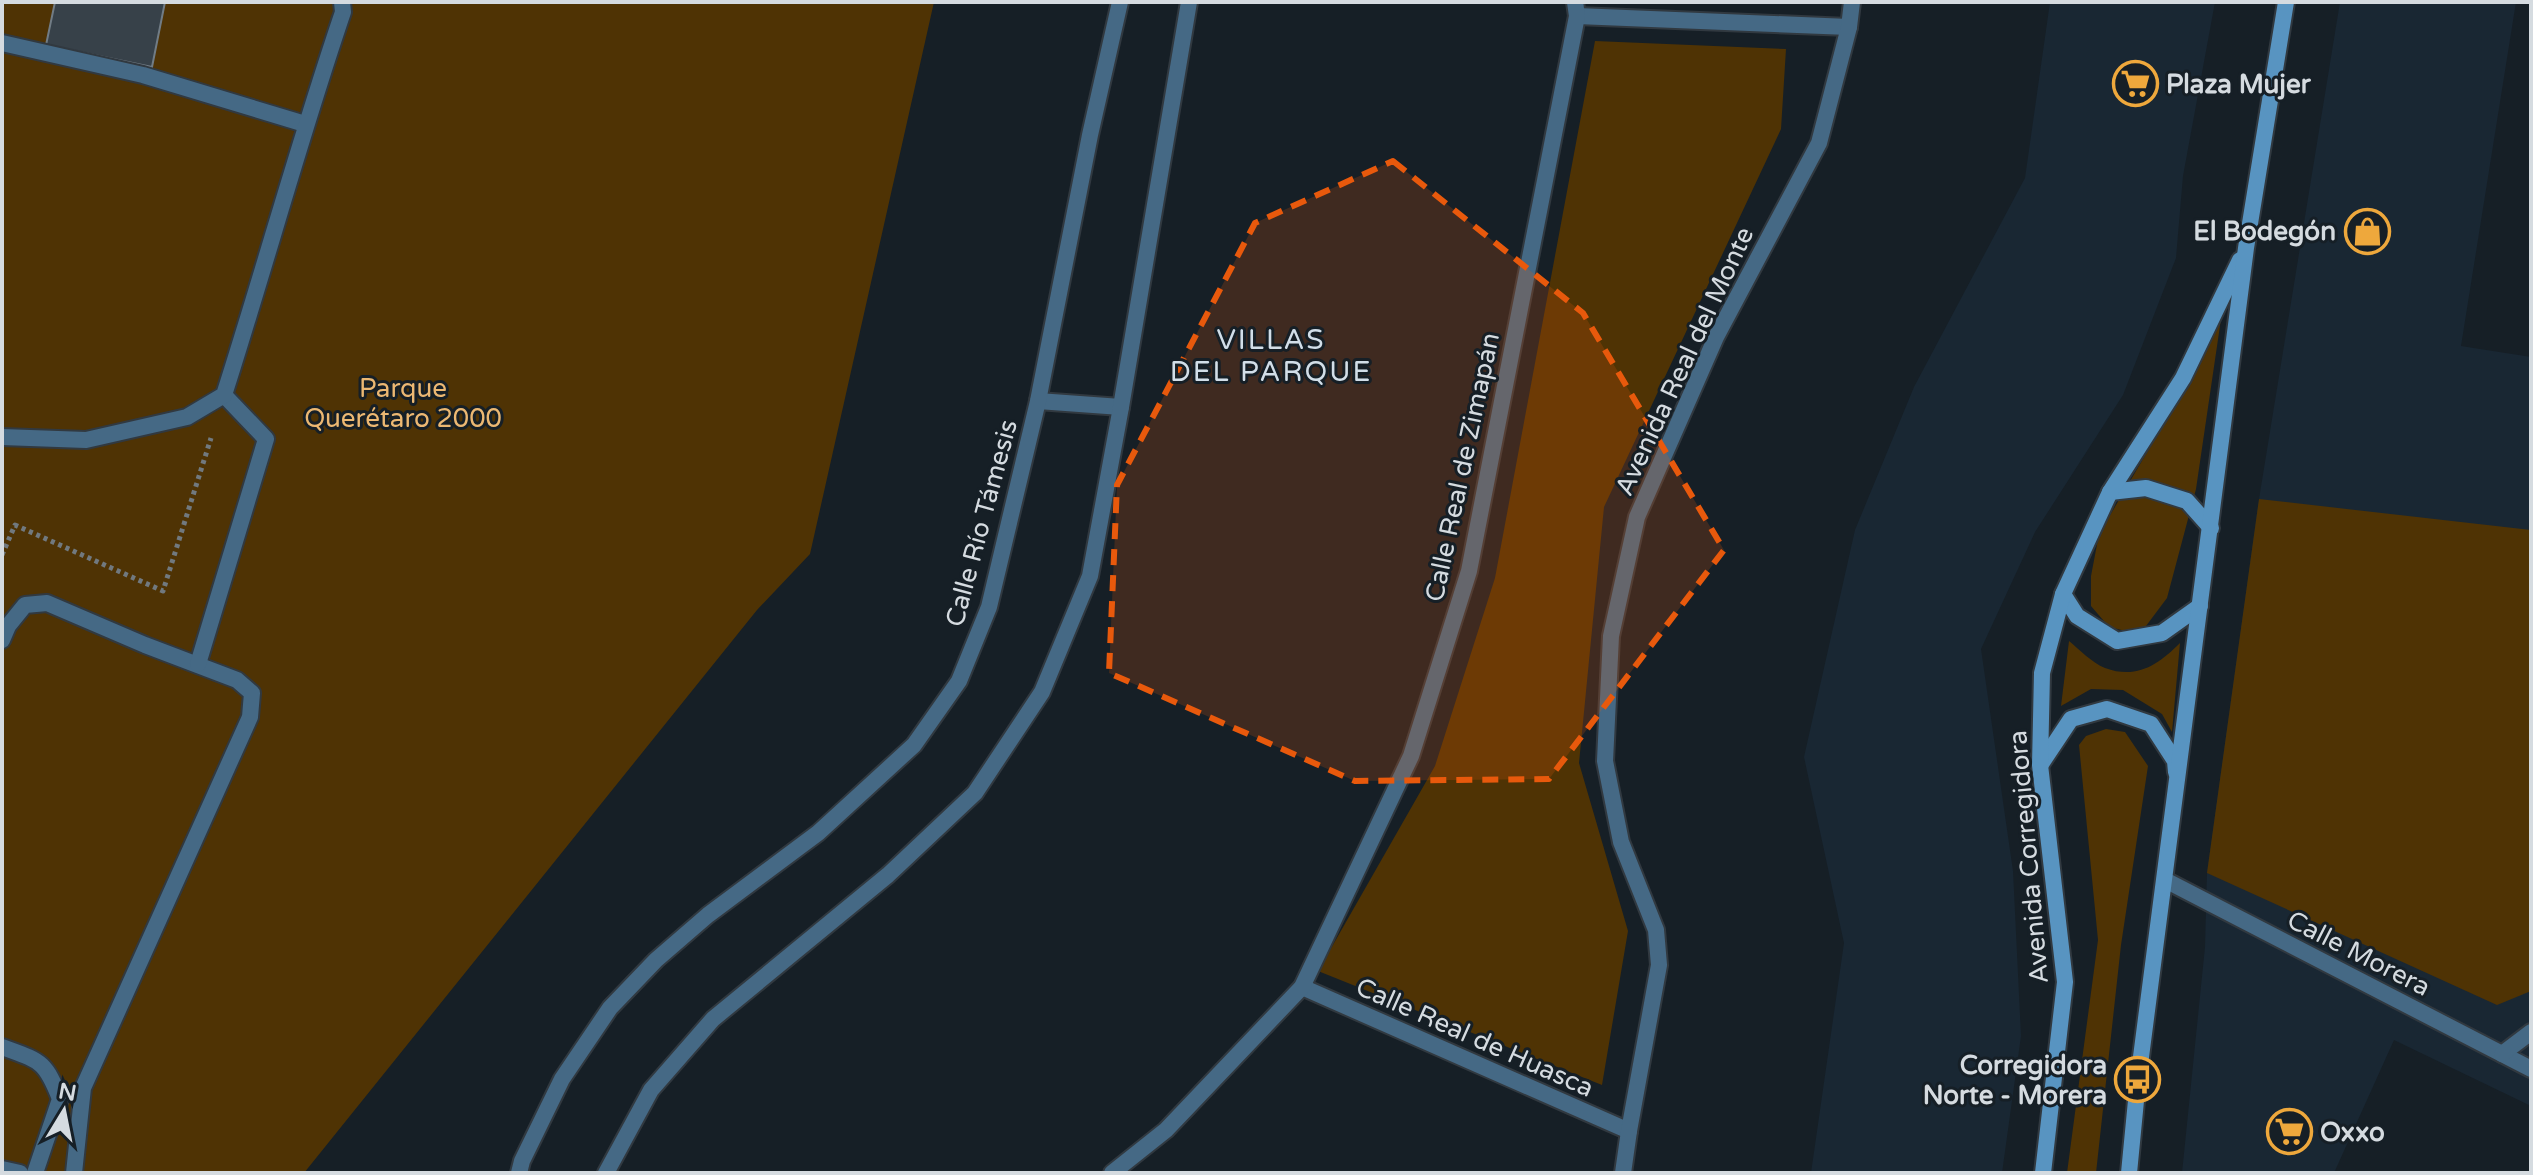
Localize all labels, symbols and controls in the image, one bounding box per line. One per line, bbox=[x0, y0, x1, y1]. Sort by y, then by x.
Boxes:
supermarket icon: Plaza Mujer bbox=[2111, 60, 2159, 108]
place label: Plaza Mujer bbox=[2166, 69, 2312, 100]
shop icon: El Bodegón bbox=[2343, 207, 2391, 255]
place label: El Bodegón bbox=[2193, 216, 2336, 247]
street label: Avenida Real del Monte bbox=[1609, 222, 1760, 500]
district label: VILLAS DEL PARQUE bbox=[1170, 323, 1372, 389]
street label: Calle Real de Zimapán bbox=[1419, 330, 1506, 605]
park label: Parque Querétaro 2000 bbox=[304, 373, 502, 434]
street label: Calle Río Támesis bbox=[939, 416, 1024, 630]
street label: Avenida Corregidora bbox=[2002, 729, 2055, 985]
street label: Calle Morera bbox=[2282, 904, 2436, 1003]
street label: Calle Real de Huasca bbox=[1351, 971, 1598, 1104]
place label: Corregidora Norte - Morera bbox=[1923, 1050, 2107, 1111]
bus stop icon: Corregidora Norte - Morera bbox=[2114, 1056, 2162, 1104]
north arrow bbox=[24, 1071, 104, 1151]
text: N bbox=[56, 1078, 78, 1107]
supermarket icon: Oxxo bbox=[2265, 1108, 2313, 1156]
place label: Oxxo bbox=[2320, 1117, 2385, 1148]

